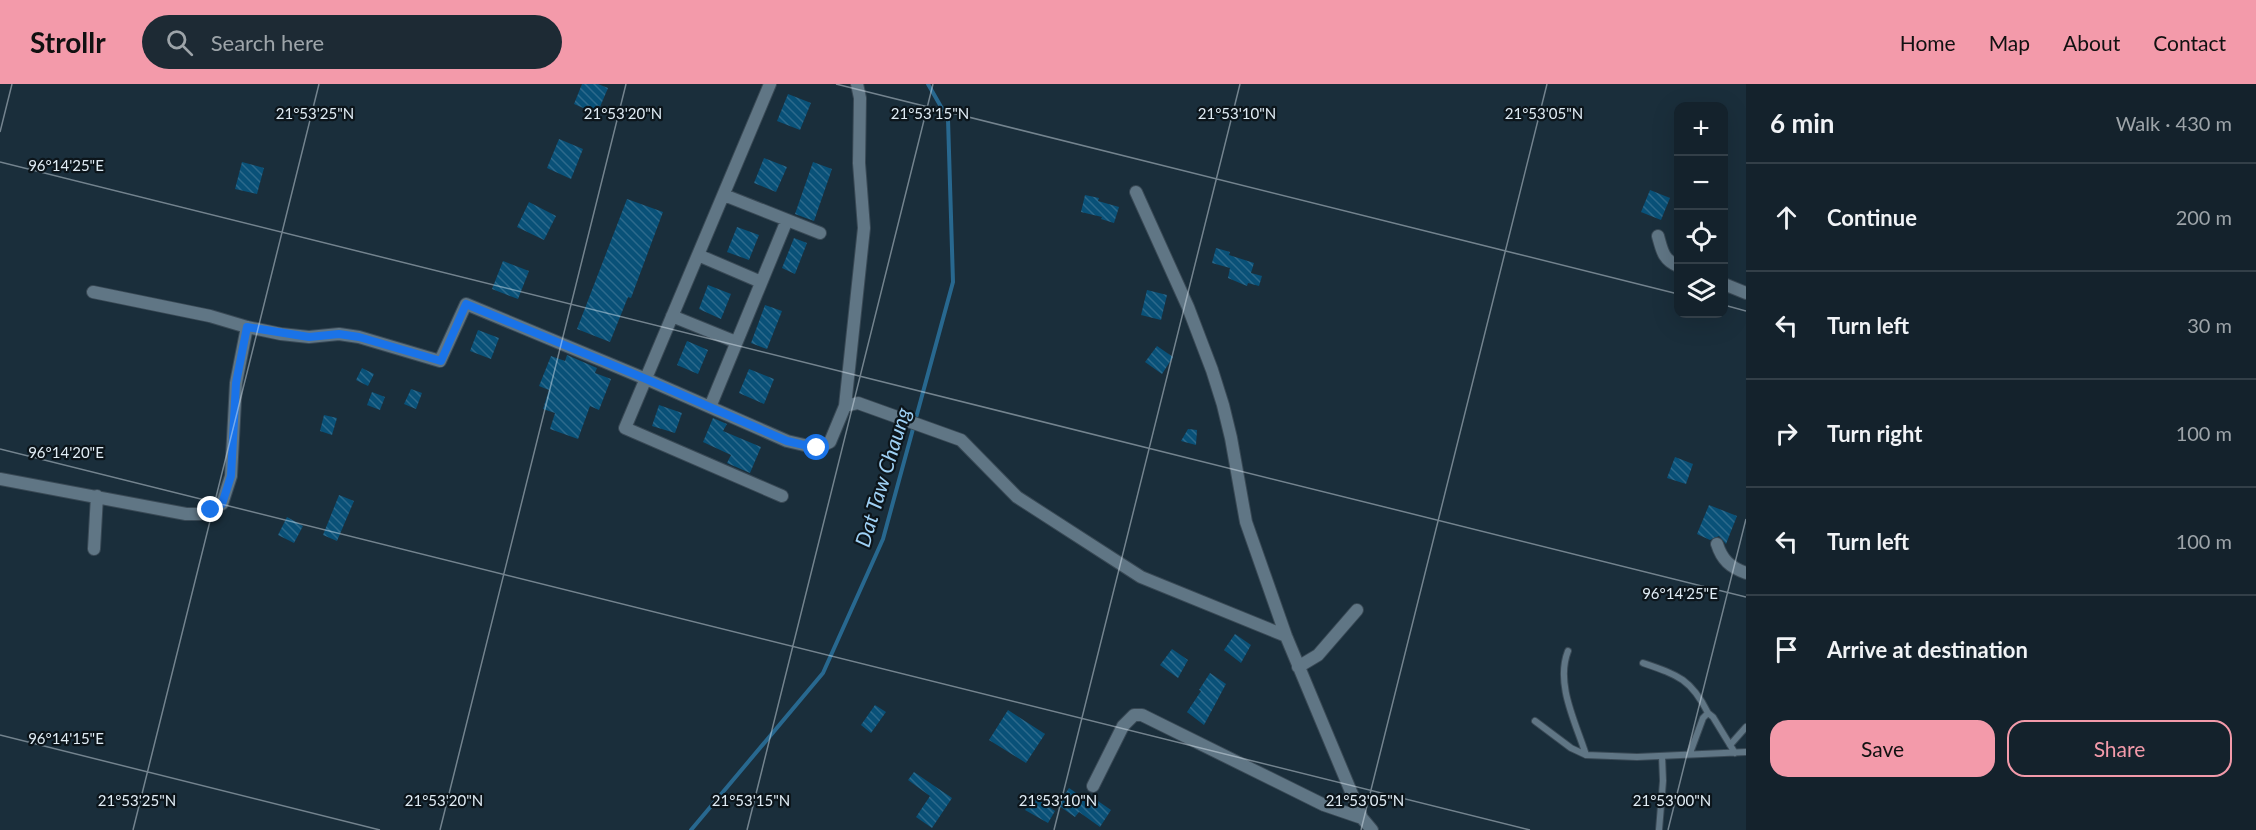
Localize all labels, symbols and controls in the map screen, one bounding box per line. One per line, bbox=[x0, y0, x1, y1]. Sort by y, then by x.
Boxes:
search box bbox=[142, 15, 562, 69]
text: Strollr bbox=[30, 25, 106, 59]
icon: search bbox=[163, 26, 196, 59]
text: Search here bbox=[211, 29, 324, 56]
text: Home bbox=[1900, 30, 1956, 55]
text: Map bbox=[1989, 30, 2030, 55]
text: About bbox=[2063, 30, 2120, 55]
text: Contact bbox=[2153, 30, 2226, 55]
map controls bbox=[1674, 102, 1728, 318]
button: + bbox=[1674, 102, 1728, 156]
text: 21°53'25"N bbox=[276, 104, 354, 122]
text: 21°53'20"N bbox=[584, 104, 662, 122]
text: 21°53'15"N bbox=[891, 104, 969, 122]
text: 21°53'10"N bbox=[1198, 104, 1276, 122]
text: 21°53'05"N bbox=[1505, 104, 1583, 122]
text: 6 min bbox=[1770, 107, 1834, 139]
text: Walk · 430 m bbox=[2116, 111, 2232, 135]
text: 96°14'25"E bbox=[28, 156, 104, 174]
button: − bbox=[1674, 156, 1728, 210]
icon: ahead bbox=[1770, 201, 1803, 234]
text: Continue bbox=[1827, 204, 1917, 231]
text: 200 m bbox=[2176, 205, 2232, 229]
button: locate bbox=[1674, 210, 1728, 264]
button: layers bbox=[1674, 264, 1728, 318]
icon: left bbox=[1770, 309, 1803, 342]
text: Turn left bbox=[1827, 312, 1909, 339]
text: 30 m bbox=[2187, 313, 2232, 337]
water label: Dat Taw Chaung bbox=[849, 404, 915, 550]
icon: right bbox=[1770, 417, 1803, 450]
text: Turn right bbox=[1827, 420, 1922, 447]
text: 100 m bbox=[2176, 421, 2232, 445]
route start bbox=[803, 434, 829, 460]
text: 96°14'20"E bbox=[28, 443, 104, 461]
route end bbox=[197, 496, 223, 522]
icon: left bbox=[1770, 525, 1803, 558]
text: Turn left bbox=[1827, 528, 1909, 555]
text: 100 m bbox=[2176, 529, 2232, 553]
text: 96°14'25"E bbox=[1642, 584, 1718, 602]
icon: arrive bbox=[1770, 633, 1803, 666]
text: Arrive at destination bbox=[1827, 636, 2028, 663]
button: Save bbox=[1770, 720, 1995, 777]
button: Share bbox=[2007, 720, 2232, 777]
text: 96°14'15"E bbox=[28, 729, 104, 747]
text: 21°53'25"N bbox=[98, 791, 176, 809]
text: 21°53'20"N bbox=[405, 791, 483, 809]
text: 21°53'15"N bbox=[712, 791, 790, 809]
text: 21°53'10"N bbox=[1019, 791, 1097, 809]
text: 21°53'05"N bbox=[1326, 791, 1404, 809]
text: 21°53'00"N bbox=[1633, 791, 1711, 809]

